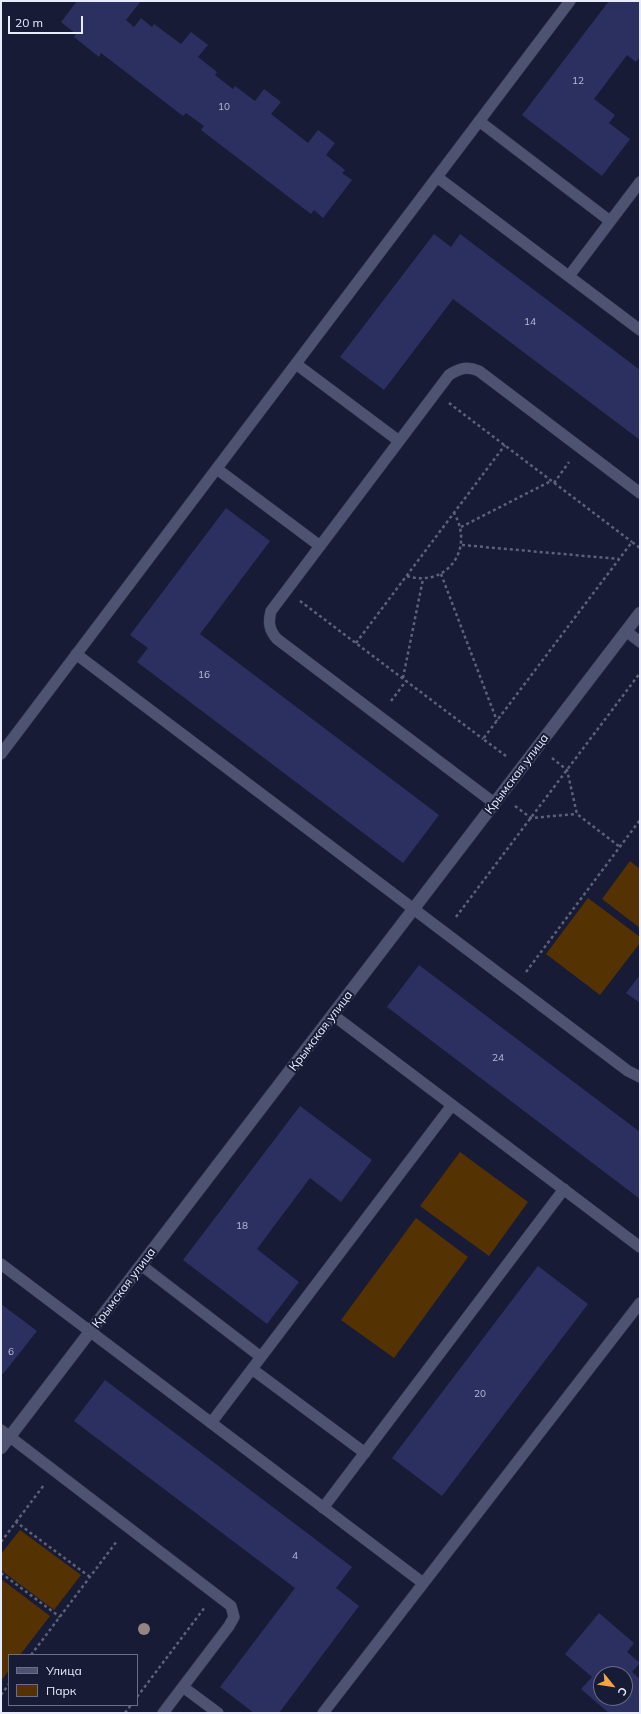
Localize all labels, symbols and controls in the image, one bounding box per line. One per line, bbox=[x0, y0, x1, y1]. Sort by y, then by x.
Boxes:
scale bar bbox=[10, 8, 85, 34]
text: 20 m bbox=[15, 15, 43, 30]
house number: 12 bbox=[572, 75, 584, 87]
house number: 10 bbox=[218, 101, 230, 113]
house number: 14 bbox=[524, 316, 536, 328]
house number: 16 bbox=[198, 669, 210, 681]
street label: Крымская улица bbox=[482, 731, 552, 817]
street label: Крымская улица bbox=[286, 988, 356, 1074]
house number: 24 bbox=[492, 1052, 504, 1064]
house number: 18 bbox=[236, 1220, 248, 1232]
street label: Крымская улица bbox=[89, 1245, 159, 1331]
house number: 6 bbox=[8, 1346, 14, 1358]
house number: 20 bbox=[474, 1388, 486, 1400]
house number: 4 bbox=[292, 1550, 298, 1562]
legend bbox=[8, 1654, 138, 1706]
text: Улица bbox=[46, 1663, 82, 1678]
north arrow bbox=[593, 1666, 633, 1706]
text: Парк bbox=[46, 1683, 76, 1698]
text: С bbox=[615, 1685, 630, 1698]

